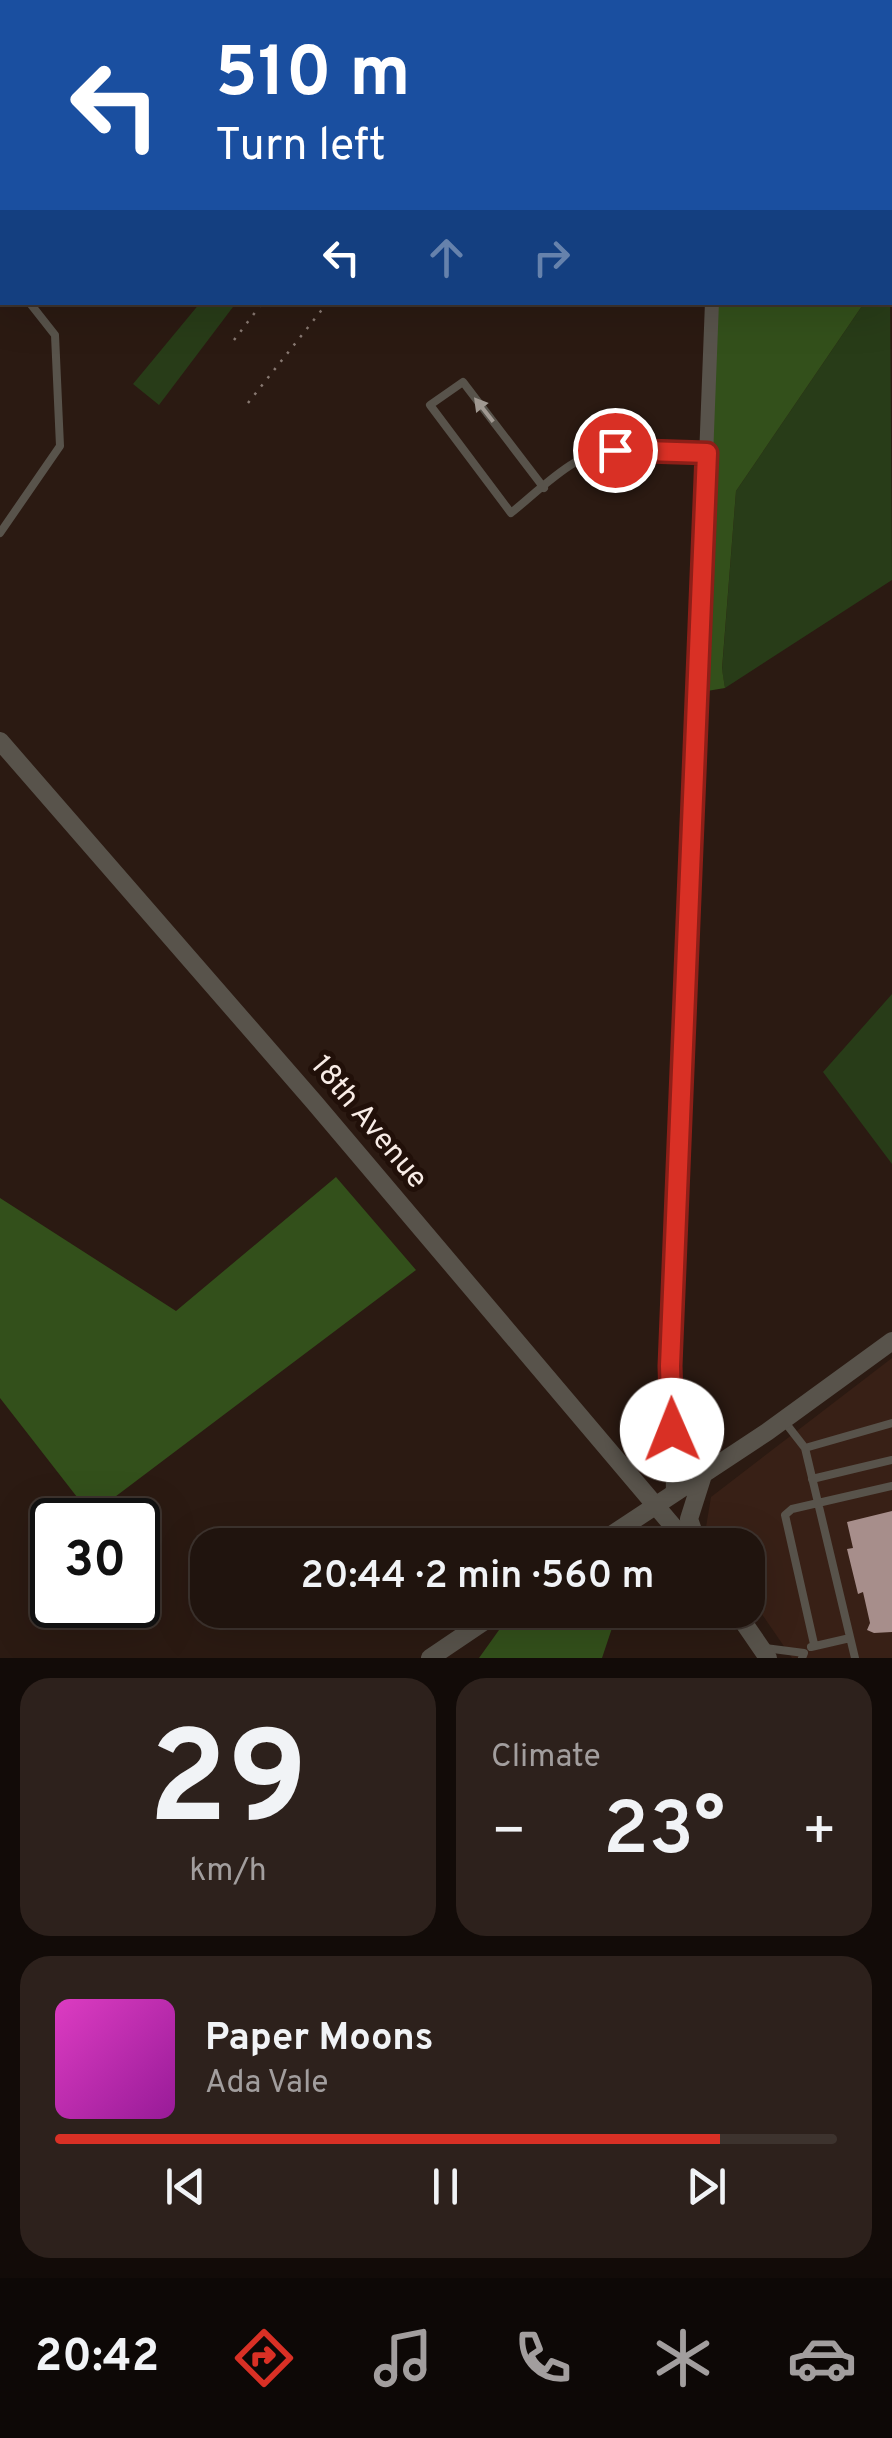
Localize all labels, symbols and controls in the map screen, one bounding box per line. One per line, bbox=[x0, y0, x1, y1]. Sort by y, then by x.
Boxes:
text: 510 m bbox=[215, 32, 411, 121]
icon: left bbox=[50, 40, 180, 170]
text: Turn left bbox=[215, 119, 386, 176]
icon: left bbox=[314, 230, 369, 285]
icon: ahead bbox=[419, 230, 474, 285]
icon: right bbox=[524, 230, 579, 285]
one-way arrow bbox=[474, 398, 495, 424]
pin bbox=[573, 408, 658, 493]
icon: arrive bbox=[588, 423, 643, 478]
street label: 18th Avenue bbox=[302, 1049, 434, 1197]
position arrow bbox=[620, 1378, 724, 1482]
speed limit sign: 30 bbox=[30, 1498, 160, 1628]
text: 20:44 · 2 min · 560 m bbox=[301, 1553, 655, 1602]
text: 29 bbox=[148, 1704, 308, 1869]
text: Climate bbox=[491, 1738, 601, 1778]
text: 23° bbox=[603, 1786, 725, 1881]
text: − bbox=[491, 1799, 526, 1869]
text: + bbox=[802, 1799, 837, 1869]
text: km/h bbox=[189, 1852, 267, 1892]
text: Paper Moons bbox=[205, 2015, 434, 2064]
text: Ada Vale bbox=[205, 2064, 329, 2104]
icon: previous bbox=[158, 2159, 213, 2214]
icon: pause bbox=[418, 2159, 473, 2214]
icon: next bbox=[679, 2159, 734, 2214]
icon: directions bbox=[229, 2323, 299, 2393]
icon: music bbox=[368, 2323, 438, 2393]
icon: phone bbox=[508, 2323, 578, 2393]
icon: climate bbox=[648, 2323, 718, 2393]
icon: car bbox=[787, 2323, 857, 2393]
text: 20:42 bbox=[35, 2330, 159, 2387]

